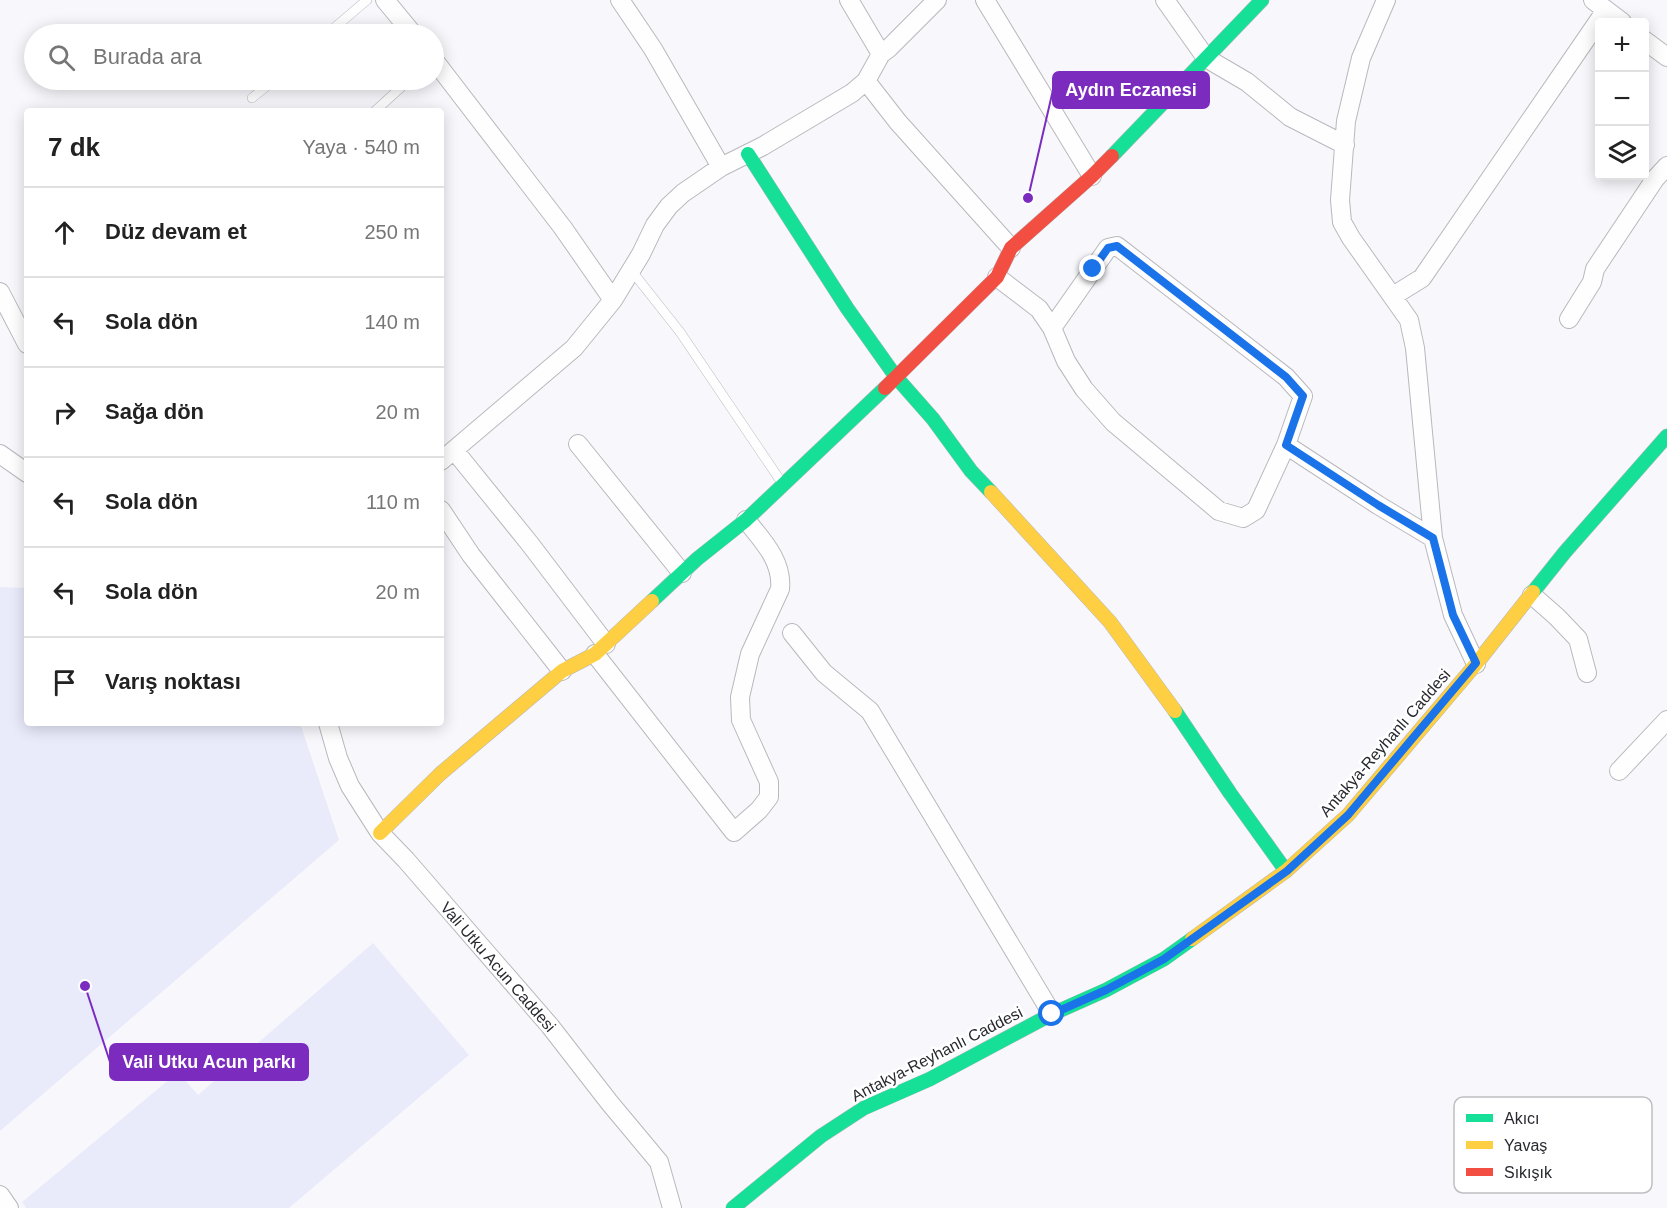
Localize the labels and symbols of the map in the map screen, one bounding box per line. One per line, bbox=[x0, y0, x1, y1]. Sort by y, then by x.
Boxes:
callout: Aydın Eczanesi bbox=[1053, 72, 1209, 108]
text: Aydın Eczanesi bbox=[1065, 80, 1197, 100]
route end bbox=[1079, 255, 1105, 281]
street label: Antakya-Reyhanlı Caddesi bbox=[1316, 666, 1454, 820]
street label: Vali Utku Acun Caddesi bbox=[437, 899, 559, 1035]
route start bbox=[1038, 1000, 1064, 1026]
street label: Antakya-Reyhanlı Caddesi bbox=[849, 1003, 1025, 1105]
callout: Vali Utku Acun parkı bbox=[110, 1044, 308, 1080]
text: Vali Utku Acun parkı bbox=[122, 1052, 296, 1072]
legend bbox=[1454, 1097, 1652, 1193]
text: Akıcı bbox=[1504, 1110, 1540, 1127]
text: Yavaş bbox=[1504, 1137, 1547, 1154]
text: Sıkışık bbox=[1504, 1164, 1553, 1181]

